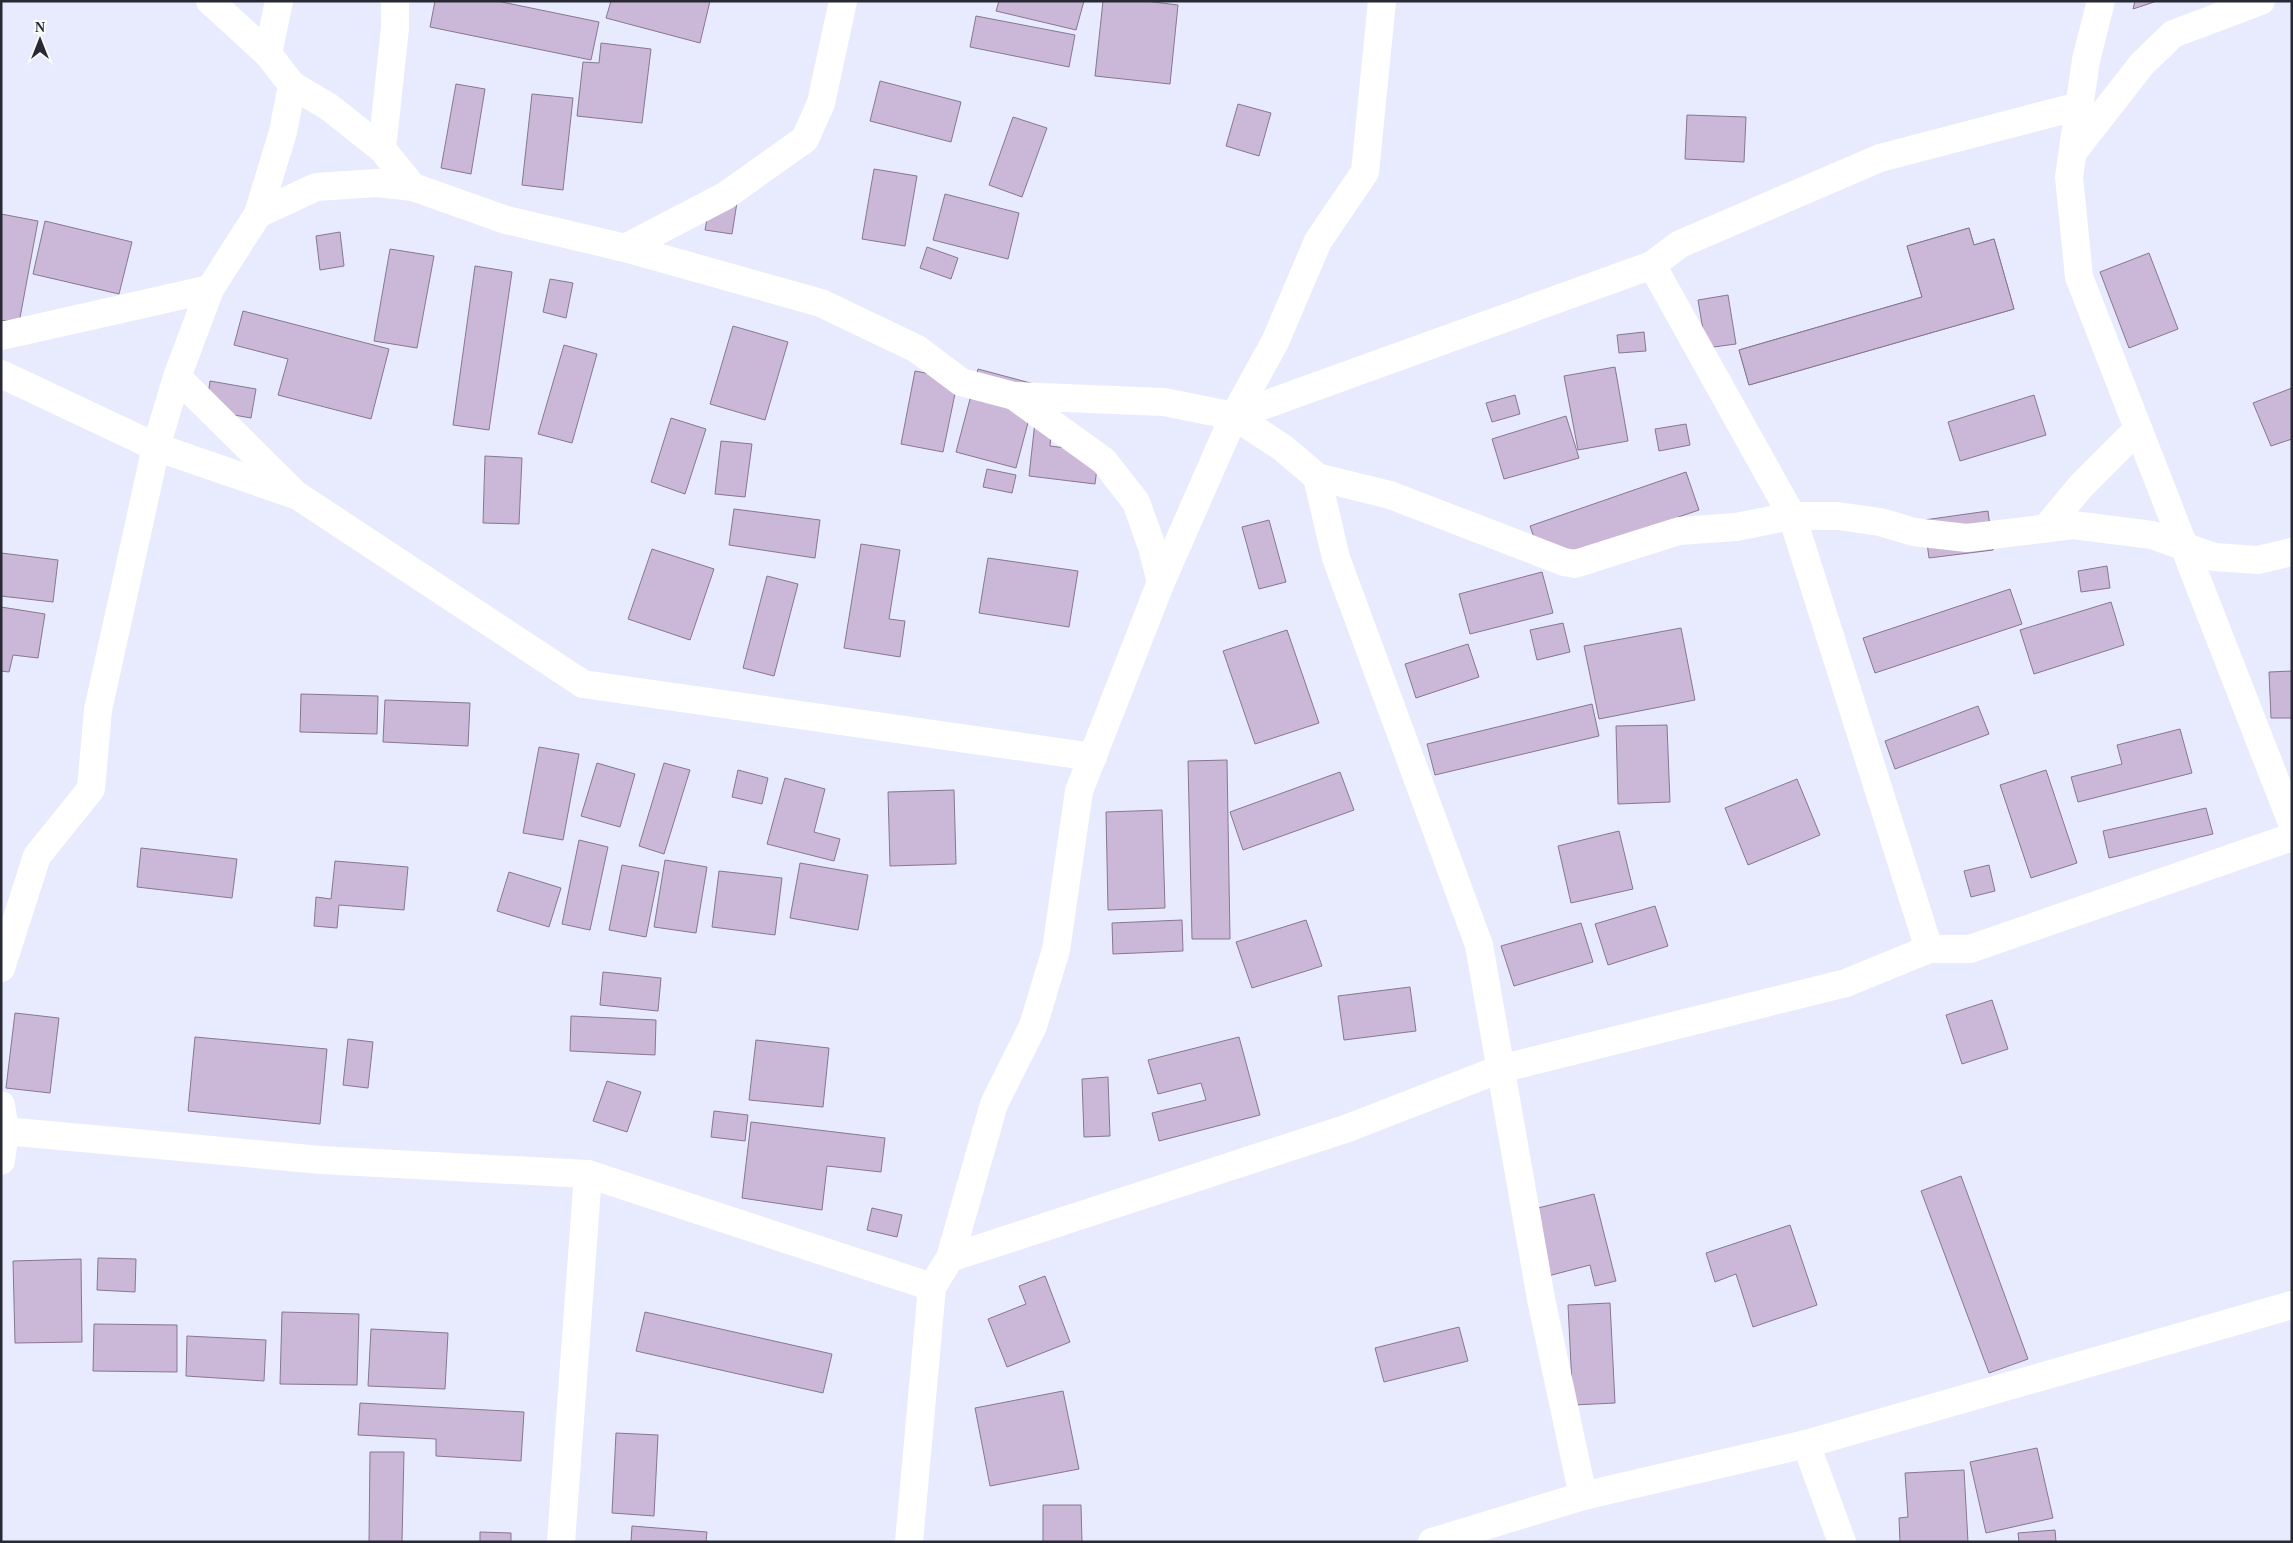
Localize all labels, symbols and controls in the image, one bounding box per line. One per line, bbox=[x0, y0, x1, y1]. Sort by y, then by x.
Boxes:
north arrow bbox=[15, 15, 65, 65]
text: N bbox=[35, 20, 45, 35]

